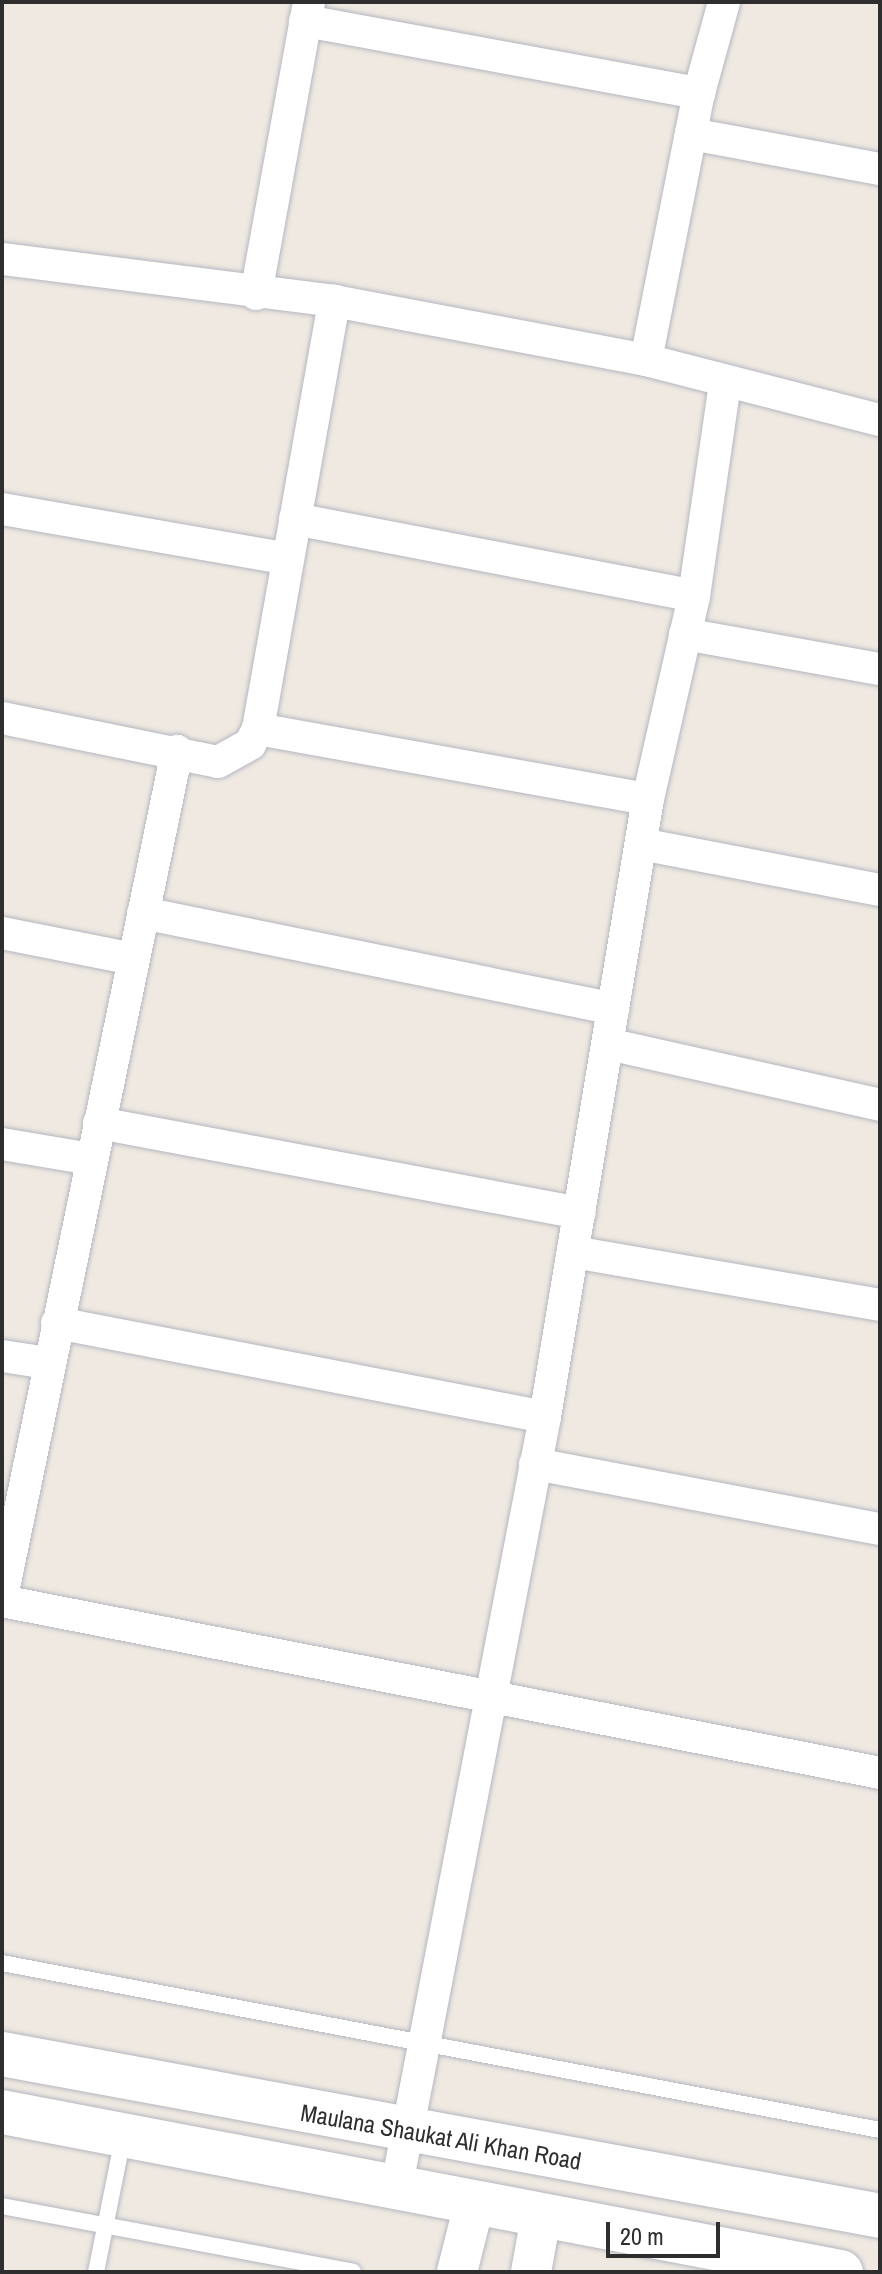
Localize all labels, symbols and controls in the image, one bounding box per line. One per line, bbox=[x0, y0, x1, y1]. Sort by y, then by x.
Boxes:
street label: Maulana Shaukat Ali Khan Road bbox=[298, 2098, 584, 2176]
scale bar bbox=[610, 2206, 724, 2256]
text: 20 m bbox=[620, 2220, 664, 2252]

